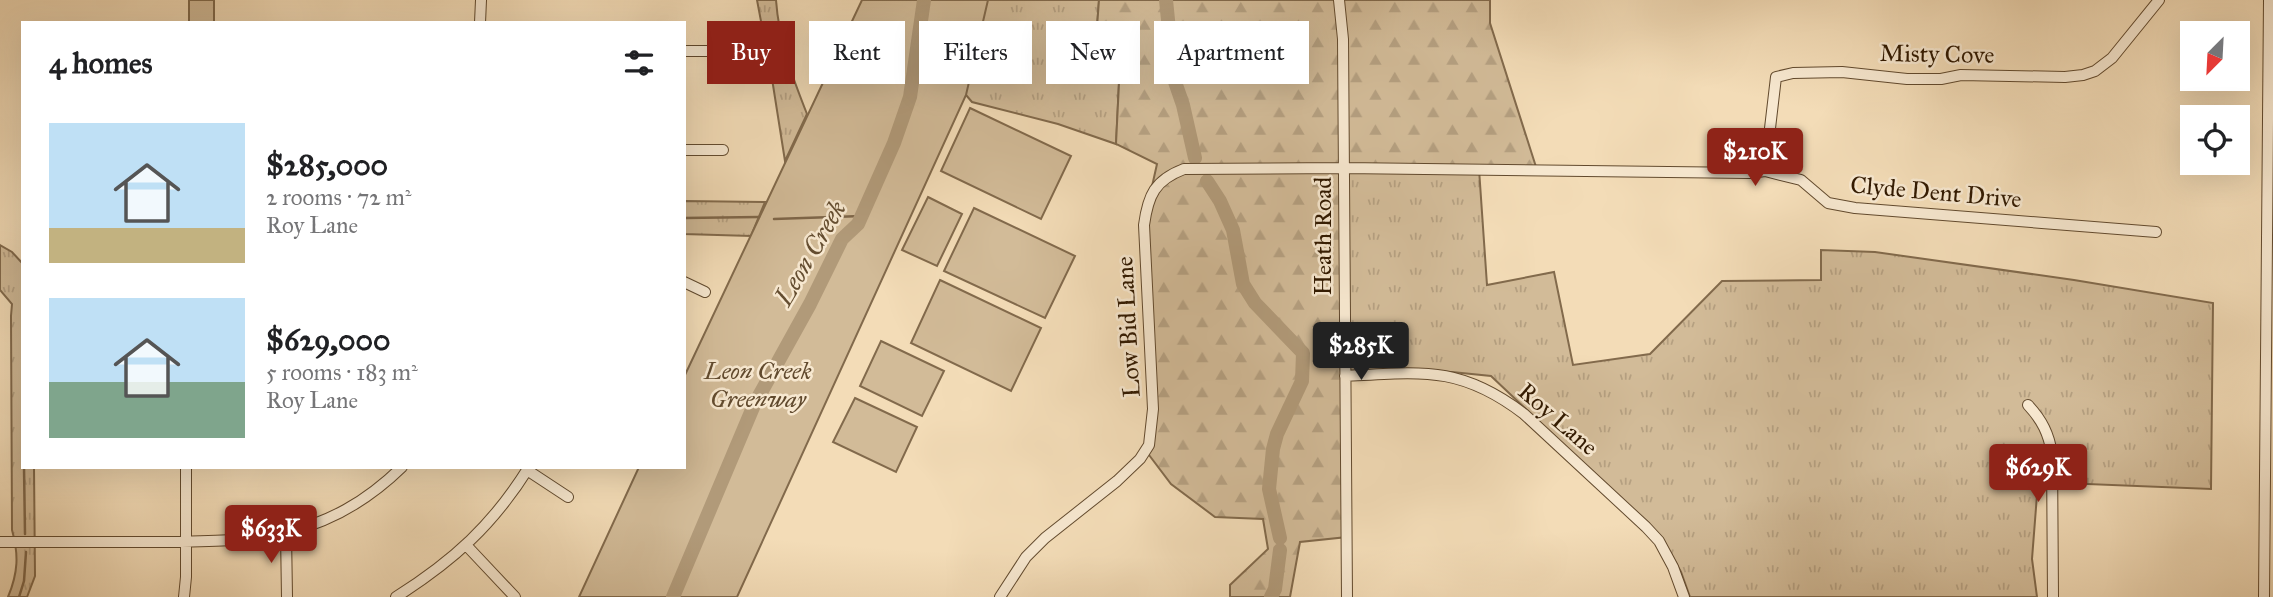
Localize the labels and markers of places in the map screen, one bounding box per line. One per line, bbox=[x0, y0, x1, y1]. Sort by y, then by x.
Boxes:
pin: $210K bbox=[1706, 128, 1804, 188]
pin: $285K bbox=[1312, 322, 1410, 382]
pin: $629K bbox=[1989, 444, 2087, 504]
pin: $633K bbox=[222, 505, 320, 565]

